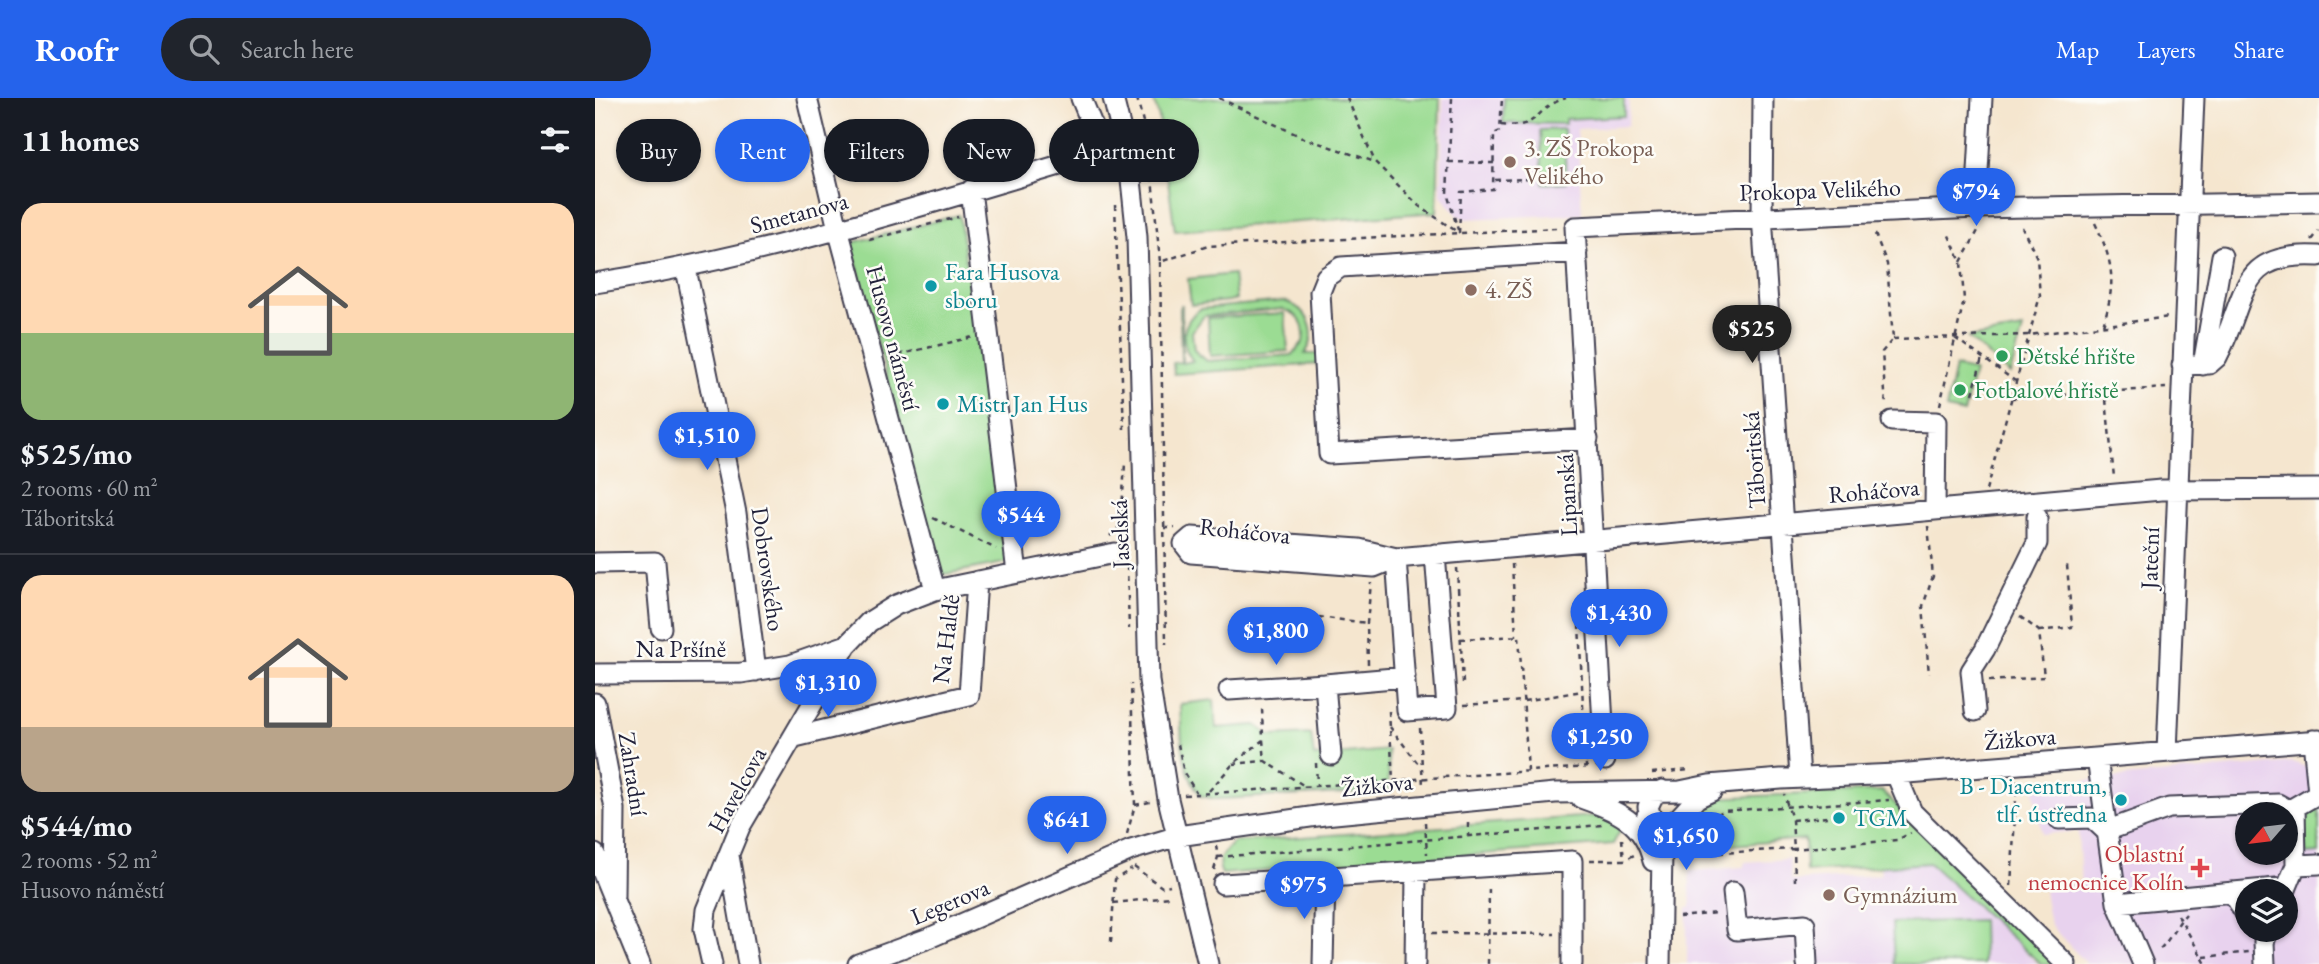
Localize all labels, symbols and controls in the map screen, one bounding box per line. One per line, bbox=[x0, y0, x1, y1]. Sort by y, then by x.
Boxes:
search box bbox=[161, 18, 651, 81]
text: Roofr bbox=[35, 28, 119, 71]
icon: search bbox=[185, 30, 223, 68]
text: Search here bbox=[241, 32, 354, 66]
text: Map bbox=[2056, 34, 2099, 65]
text: Layers bbox=[2137, 34, 2196, 65]
text: Share bbox=[2234, 34, 2284, 65]
chip: Buy bbox=[616, 119, 701, 182]
chip: Rent bbox=[715, 119, 810, 182]
chip: Filters bbox=[824, 119, 929, 182]
chip: New bbox=[943, 119, 1035, 182]
chip: Apartment bbox=[1049, 119, 1199, 182]
text: 11 homes bbox=[21, 121, 139, 160]
icon: filters bbox=[536, 121, 574, 159]
place label: 3. ZŠ Prokopa Velikého bbox=[1524, 132, 1654, 191]
marker: 3. ZŠ Prokopa Velikého bbox=[1502, 154, 1518, 170]
pin: $794 bbox=[1935, 169, 2017, 228]
street label: Prokopa Velikého bbox=[1739, 171, 1902, 208]
text: $794 bbox=[1952, 176, 2000, 206]
street label: Smetanova bbox=[746, 184, 852, 240]
icon: home bbox=[235, 248, 361, 374]
place label: Fara Husova sboru bbox=[945, 256, 1060, 315]
street label: Husovo náměstí bbox=[859, 262, 928, 414]
place label: 4. ZŠ bbox=[1485, 274, 1532, 305]
marker: Fara Husova sboru bbox=[923, 278, 939, 294]
marker: 4. ZŠ bbox=[1463, 282, 1479, 298]
pin: $525 bbox=[1711, 306, 1793, 365]
text: $525 bbox=[1728, 313, 1776, 343]
place label: Dětské hřište bbox=[2016, 340, 2135, 371]
marker: Dětské hřište bbox=[1994, 348, 2010, 364]
place label: Fotbalové hřistě bbox=[1974, 374, 2119, 405]
marker: Fotbalové hřistě bbox=[1952, 382, 1968, 398]
place label: Mistr Jan Hus bbox=[957, 388, 1088, 419]
marker: Mistr Jan Hus bbox=[935, 396, 951, 412]
street label: Táboritská bbox=[1735, 410, 1772, 510]
pin: $1,510 bbox=[650, 412, 764, 472]
text: $1,510 bbox=[675, 420, 739, 450]
text: $525/mo bbox=[21, 434, 132, 473]
street label: Lipanská bbox=[1549, 453, 1584, 537]
street label: Roháčova bbox=[1827, 471, 1921, 510]
text: 2 rooms · 60 m² bbox=[21, 473, 158, 503]
pin: $544 bbox=[980, 491, 1062, 551]
street label: Jaselská bbox=[1103, 498, 1136, 571]
text: $544 bbox=[997, 499, 1045, 529]
text: Táboritská bbox=[21, 503, 114, 533]
street label: Dobrovského bbox=[744, 505, 793, 633]
street label: Roháčova bbox=[1198, 510, 1292, 551]
street label: Jateční bbox=[2133, 526, 2166, 592]
pin: $1,430 bbox=[1562, 589, 1676, 649]
street label: Na Haldě bbox=[925, 593, 966, 685]
text: $1,430 bbox=[1587, 597, 1651, 627]
pin: $1,800 bbox=[1219, 608, 1333, 667]
text: $1,800 bbox=[1244, 615, 1308, 645]
icon: home bbox=[235, 620, 361, 746]
street label: Na Pršíně bbox=[636, 633, 726, 664]
pin: $1,310 bbox=[771, 660, 885, 719]
text: $1,310 bbox=[796, 667, 860, 697]
pin: $1,250 bbox=[1543, 714, 1657, 773]
street label: Žižkova bbox=[1983, 720, 2058, 757]
text: $1,250 bbox=[1568, 721, 1632, 751]
street label: Zahradní bbox=[612, 730, 655, 818]
street label: Havelcova bbox=[700, 741, 773, 838]
street label: Žižkova bbox=[1340, 765, 1415, 804]
place label: B - Diacentrum, tlf. ústředna bbox=[1959, 770, 2107, 829]
marker: B - Diacentrum, tlf. ústředna bbox=[2113, 792, 2129, 808]
pin: $641 bbox=[1026, 796, 1108, 856]
place label: TGM bbox=[1853, 802, 1908, 833]
north arrow bbox=[2235, 802, 2298, 864]
map controls bbox=[2235, 802, 2298, 942]
text: $641 bbox=[1043, 804, 1091, 834]
text: $544/mo bbox=[21, 806, 132, 845]
marker: TGM bbox=[1831, 810, 1847, 826]
pin: $1,650 bbox=[1629, 812, 1743, 872]
text: $1,650 bbox=[1654, 820, 1718, 850]
place label: Oblastní nemocnice Kolín bbox=[2028, 838, 2184, 897]
text: 2 rooms · 52 m² bbox=[21, 845, 158, 875]
marker: Oblastní nemocnice Kolín bbox=[2190, 858, 2210, 878]
pin: $975 bbox=[1263, 862, 1345, 921]
text: $975 bbox=[1280, 869, 1328, 899]
street label: Legerova bbox=[906, 871, 994, 932]
text: Husovo náměstí bbox=[21, 875, 164, 905]
place label: Gymnázium bbox=[1843, 879, 1958, 910]
button: layers bbox=[2235, 879, 2298, 942]
marker: Gymnázium bbox=[1821, 887, 1837, 903]

